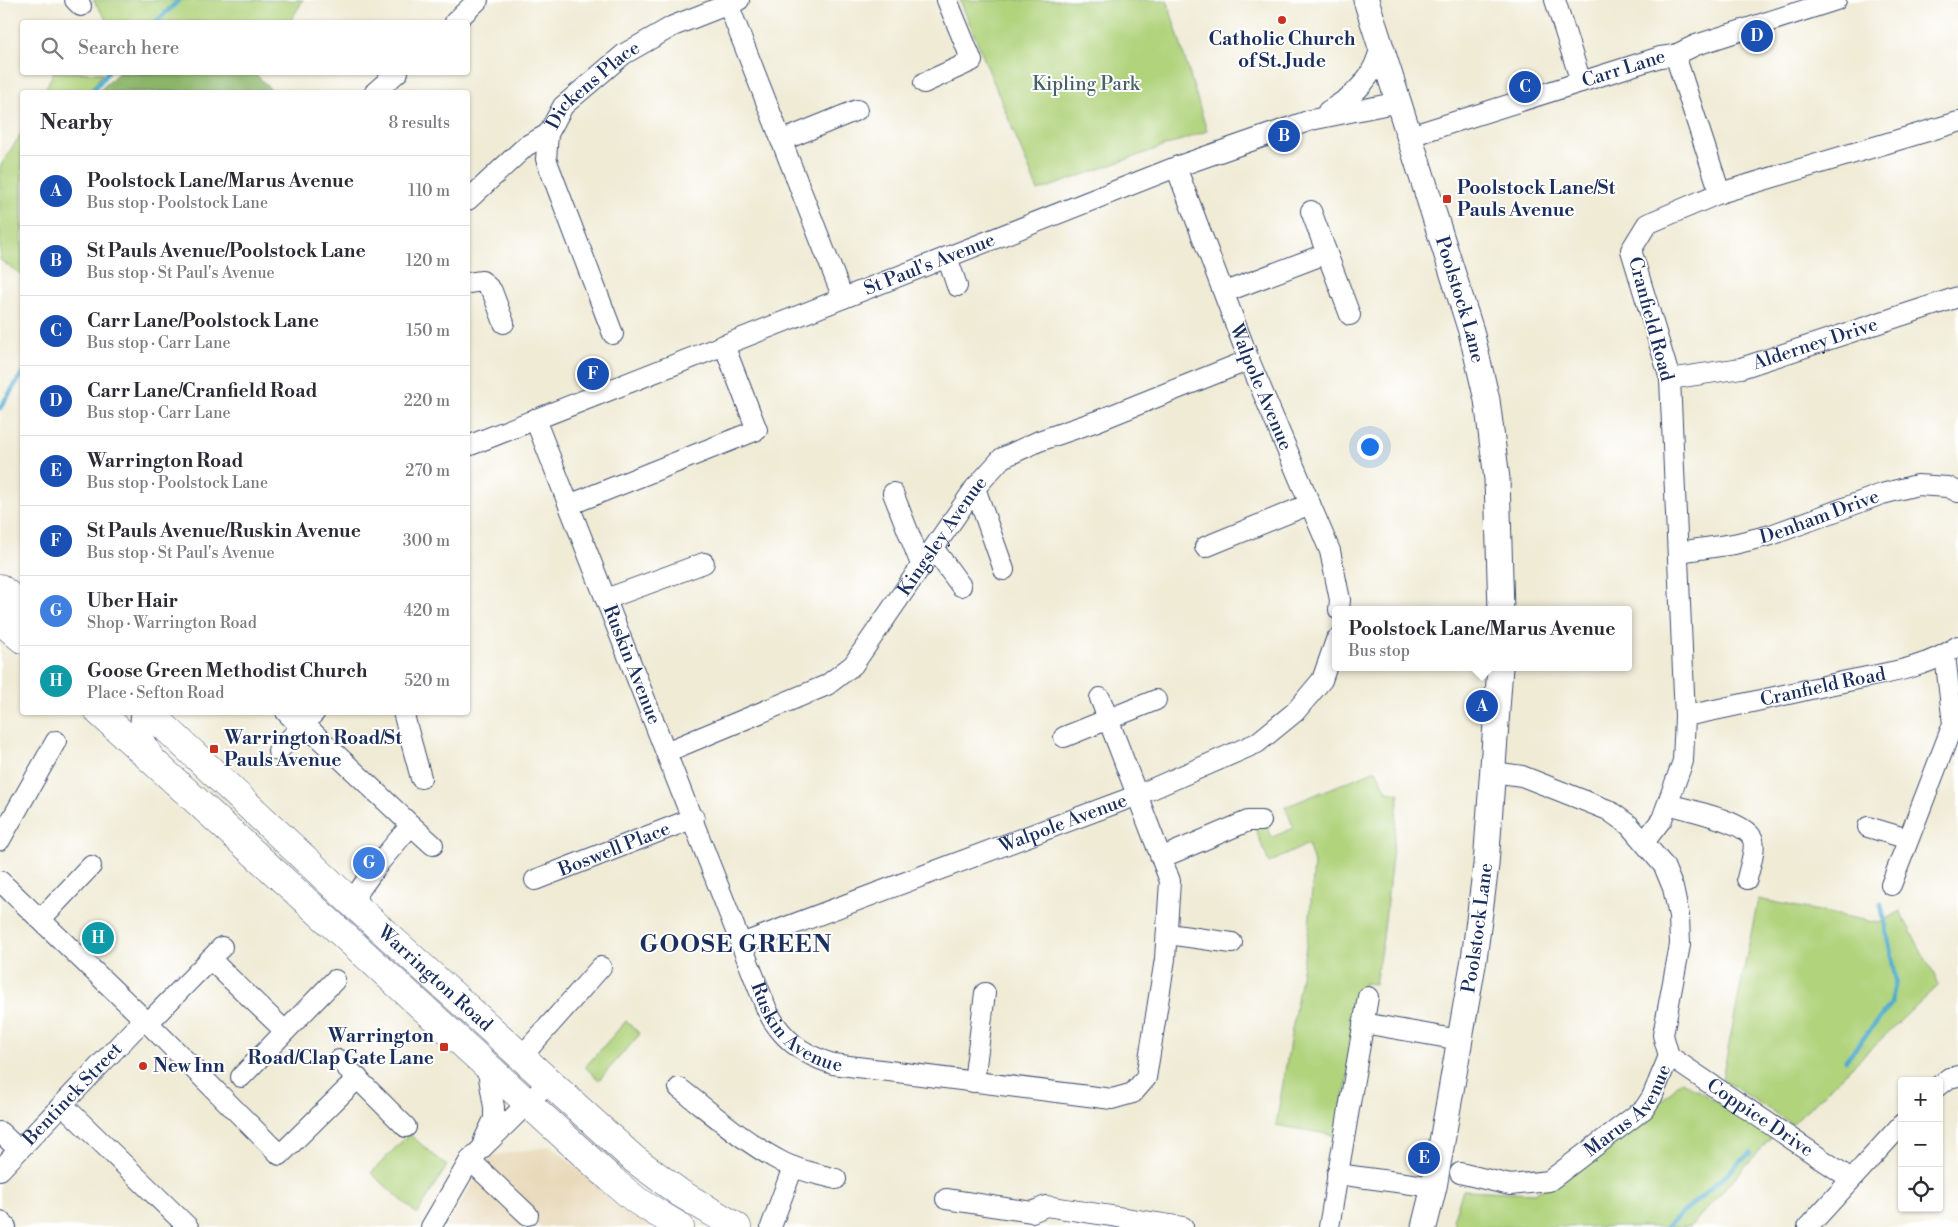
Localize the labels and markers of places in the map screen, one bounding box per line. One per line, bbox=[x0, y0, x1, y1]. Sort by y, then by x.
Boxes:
marker: Catholic Church of St. Jude bbox=[1276, 14, 1288, 26]
pin: D bbox=[1741, 17, 1773, 55]
place label: Catholic Church of St. Jude bbox=[1208, 27, 1356, 73]
pin: C bbox=[1509, 68, 1541, 106]
pin: B bbox=[1268, 117, 1300, 155]
place label: Poolstock Lane/St Pauls Avenue bbox=[1457, 176, 1615, 222]
marker: Poolstock Lane/St Pauls Avenue bbox=[1441, 193, 1453, 205]
pin: F bbox=[577, 355, 609, 393]
pin: A bbox=[1466, 687, 1498, 725]
place label: Warrington Road/St Pauls Avenue bbox=[223, 726, 402, 772]
marker: Warrington Road/St Pauls Avenue bbox=[208, 743, 220, 755]
pin: G bbox=[353, 844, 385, 882]
pin: H bbox=[82, 919, 114, 957]
place label: Warrington Road/Clap Gate Lane bbox=[248, 1024, 434, 1070]
marker: Warrington Road/Clap Gate Lane bbox=[438, 1041, 450, 1053]
place label: New Inn bbox=[153, 1054, 225, 1078]
marker: New Inn bbox=[137, 1060, 149, 1072]
pin: E bbox=[1408, 1139, 1440, 1177]

